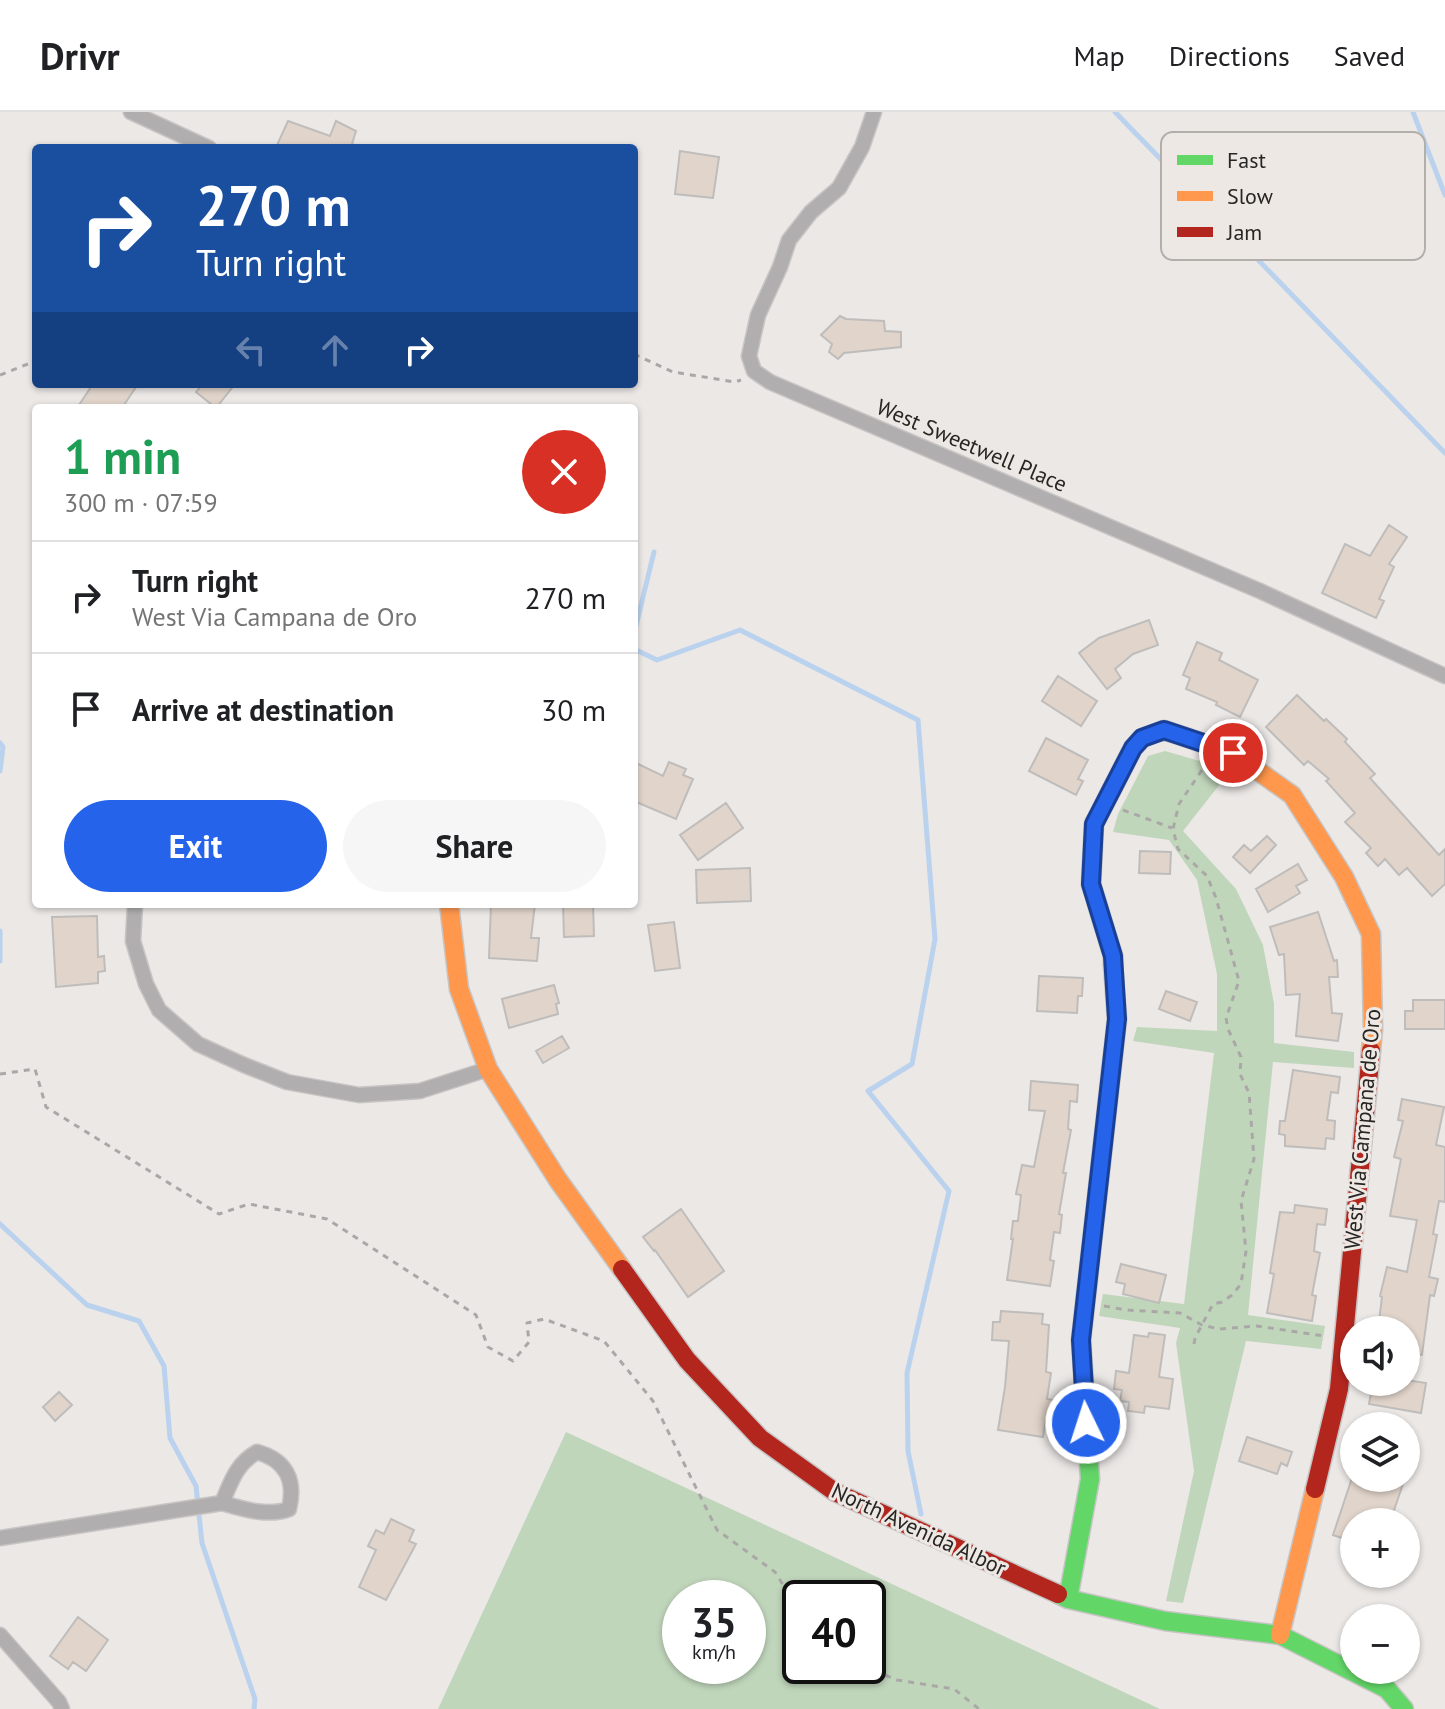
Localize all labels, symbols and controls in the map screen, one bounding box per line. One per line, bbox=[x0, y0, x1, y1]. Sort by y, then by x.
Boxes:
text: Drivr bbox=[40, 31, 120, 80]
text: Map bbox=[1074, 37, 1125, 74]
text: Directions bbox=[1169, 37, 1290, 74]
text: Saved bbox=[1334, 37, 1405, 74]
legend bbox=[1161, 132, 1425, 260]
text: Fast bbox=[1227, 146, 1267, 174]
text: 270 m bbox=[196, 169, 351, 241]
icon: right bbox=[64, 176, 168, 280]
text: Slow bbox=[1227, 182, 1273, 210]
text: Jam bbox=[1226, 218, 1262, 246]
text: Turn right bbox=[196, 239, 346, 286]
icon: left bbox=[229, 328, 273, 372]
icon: ahead bbox=[313, 328, 357, 372]
icon: right bbox=[397, 328, 441, 372]
street label: West Sweetwell Place bbox=[873, 392, 1071, 498]
text: 1 min bbox=[64, 425, 181, 487]
button: close bbox=[522, 430, 606, 514]
text: 300 m · 07:59 bbox=[64, 486, 218, 519]
text: Turn right bbox=[132, 561, 258, 600]
icon: right bbox=[64, 575, 108, 619]
text: 270 m bbox=[525, 578, 606, 617]
text: West Via Campana de Oro bbox=[132, 600, 417, 633]
icon: arrive bbox=[64, 687, 108, 731]
text: Arrive at destination bbox=[132, 690, 394, 729]
text: 30 m bbox=[541, 690, 606, 729]
pin bbox=[1199, 719, 1267, 787]
icon: arrive bbox=[1211, 731, 1255, 775]
button: Exit bbox=[64, 800, 327, 892]
button: Share bbox=[343, 800, 606, 892]
street label: West Via Campana de Oro bbox=[1338, 1008, 1386, 1250]
map controls bbox=[1340, 1316, 1420, 1684]
button: sound bbox=[1340, 1316, 1420, 1396]
position arrow bbox=[1044, 1381, 1128, 1465]
button: layers bbox=[1340, 1412, 1420, 1492]
street label: North Avenida Albor bbox=[827, 1476, 1011, 1582]
button: + bbox=[1340, 1508, 1420, 1588]
speed limit sign: 40 bbox=[782, 1580, 886, 1684]
text: 35 bbox=[691, 1596, 737, 1648]
button: − bbox=[1340, 1604, 1420, 1684]
text: km/h bbox=[692, 1639, 736, 1665]

